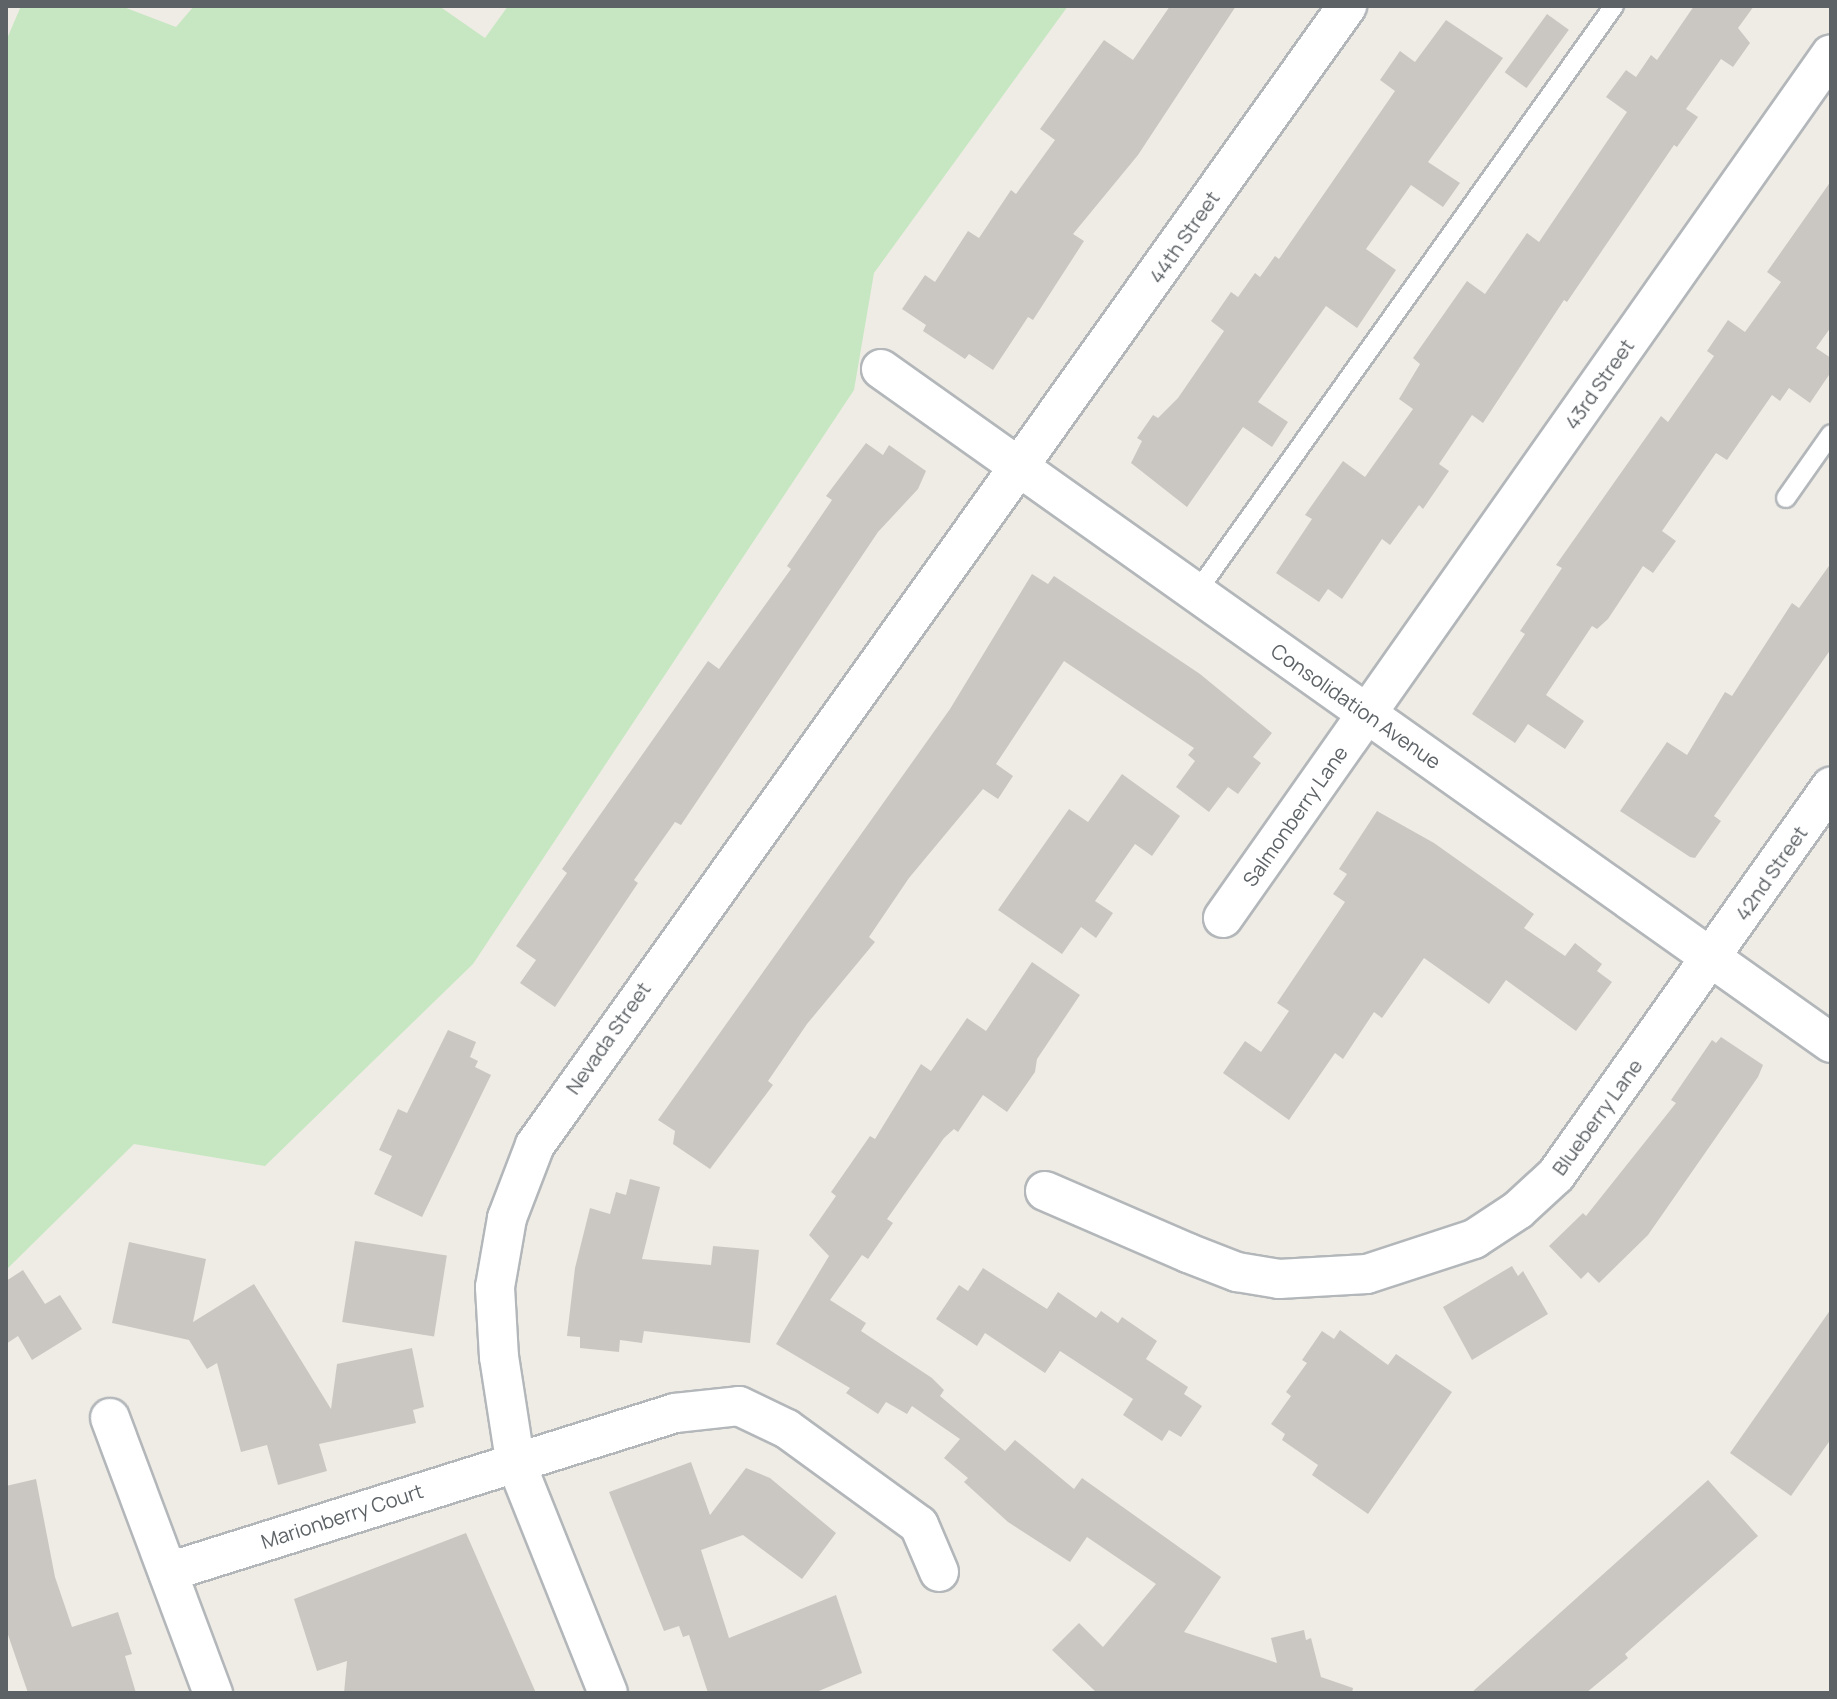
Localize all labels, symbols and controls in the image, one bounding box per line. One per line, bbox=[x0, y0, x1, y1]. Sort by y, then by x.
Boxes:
street label: 44th Street bbox=[1144, 187, 1224, 287]
street label: 43rd Street bbox=[1559, 334, 1639, 434]
street label: Consolidation Avenue bbox=[1267, 638, 1445, 774]
street label: Salmonberry Lane bbox=[1238, 741, 1352, 891]
street label: 42nd Street bbox=[1730, 821, 1812, 925]
street label: Nevada Street bbox=[561, 977, 655, 1099]
street label: Blueberry Lane bbox=[1547, 1054, 1647, 1180]
street label: Marionberry Court bbox=[258, 1478, 426, 1554]

